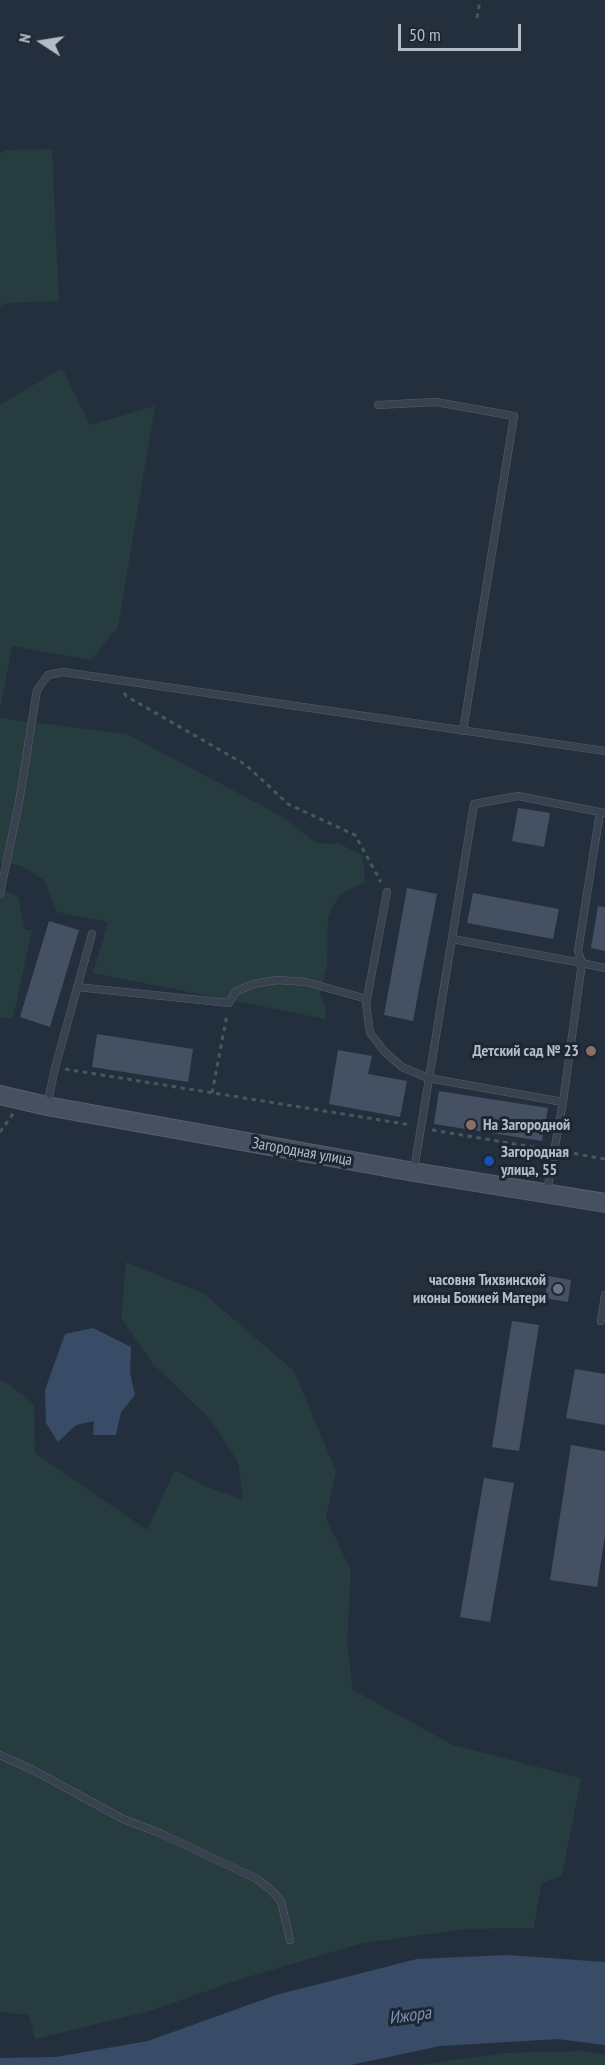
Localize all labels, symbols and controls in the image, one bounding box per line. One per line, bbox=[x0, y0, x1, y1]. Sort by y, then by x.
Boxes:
north arrow bbox=[12, 12, 72, 72]
scale bar bbox=[401, 12, 524, 50]
text: 50 m bbox=[409, 23, 441, 46]
text: N bbox=[14, 32, 35, 45]
place label: Детский сад № 23 bbox=[472, 1041, 579, 1061]
marker: Детский сад № 23 bbox=[584, 1044, 598, 1058]
place label: На Загородной bbox=[483, 1115, 570, 1135]
marker: На Загородной bbox=[464, 1118, 478, 1132]
street label: Загородная улица bbox=[250, 1134, 354, 1170]
place label: Загородная улица, 55 bbox=[501, 1142, 569, 1180]
marker: Загородная улица, 55 bbox=[482, 1154, 496, 1168]
place label: часовня Тихвинской иконы Божией Матери bbox=[413, 1270, 546, 1308]
marker: часовня Тихвинской иконы Божией Матери bbox=[551, 1282, 565, 1296]
water label: Ижора bbox=[388, 2002, 432, 2030]

